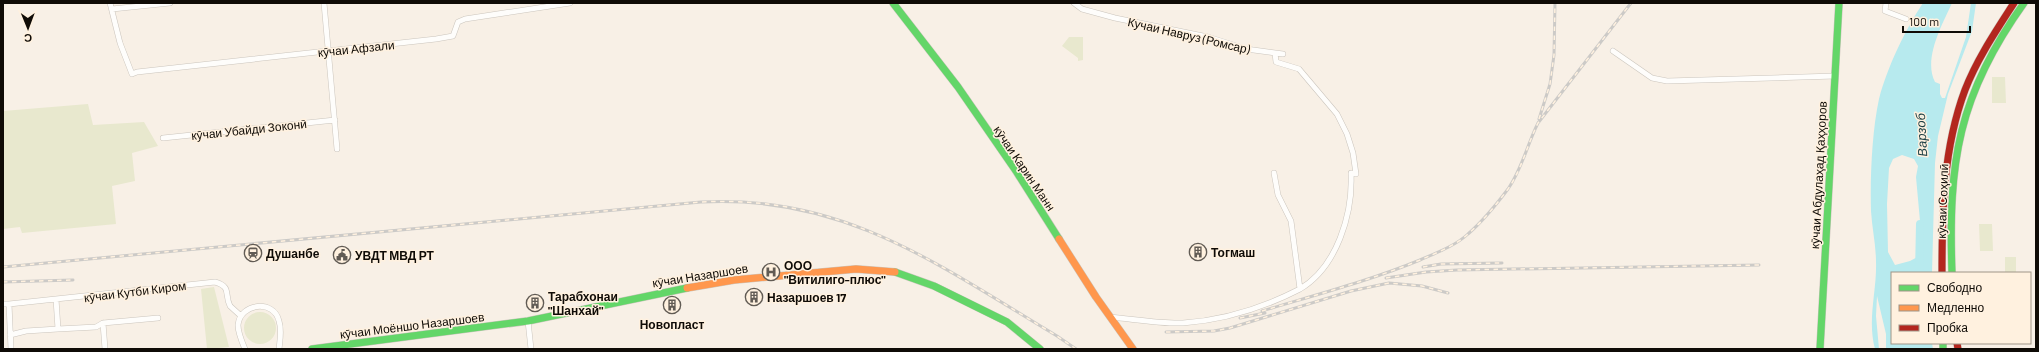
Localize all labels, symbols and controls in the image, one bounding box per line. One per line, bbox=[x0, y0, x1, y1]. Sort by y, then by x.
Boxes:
north arrow bbox=[8, 8, 48, 48]
scale bar bbox=[1903, 8, 1970, 34]
street label: Кучаи Навруз (Ромсар) bbox=[1126, 14, 1252, 57]
text: 100 m bbox=[1909, 14, 1939, 28]
text: С bbox=[24, 32, 32, 45]
street label: кӯчаи Афзали bbox=[317, 37, 395, 60]
street label: кӯчаи Абдулаҳад Қаҳҳоров bbox=[1807, 101, 1830, 249]
water label: Варзоб bbox=[1912, 112, 1930, 157]
street label: кӯчаи Убайди Зоконӣ bbox=[191, 116, 308, 143]
street label: кӯчаи Карин Манн bbox=[991, 123, 1059, 214]
street label: кӯчаи Соҳилӣ bbox=[1934, 163, 1951, 239]
building icon: Тогмаш bbox=[1188, 242, 1208, 262]
station icon: Душанбе bbox=[243, 243, 263, 263]
public building icon: УВДТ МВД РТ bbox=[332, 245, 352, 265]
place label: Тогмаш bbox=[1211, 245, 1255, 259]
place label: Душанбе bbox=[266, 246, 320, 261]
place label: УВДТ МВД РТ bbox=[355, 248, 435, 263]
place label: ООО "Витилиго-плюс" bbox=[784, 258, 886, 286]
street label: кӯчаи Назаршоев bbox=[651, 261, 749, 290]
hospital icon: ООО "Витилиго-плюс" bbox=[761, 262, 781, 282]
legend bbox=[1891, 272, 2031, 344]
street label: кӯчаи Кутби Киром bbox=[83, 278, 187, 305]
text: Свободно bbox=[1927, 280, 1982, 295]
building icon: Назаршоев 17 bbox=[744, 287, 764, 307]
place label: Тарабхонаи "Шанхай" bbox=[548, 289, 618, 317]
place label: Назаршоев 17 bbox=[767, 290, 846, 305]
building icon: Тарабхонаи "Шанхай" bbox=[525, 293, 545, 313]
building icon: Новопласт bbox=[662, 295, 682, 315]
text: Медленно bbox=[1927, 300, 1984, 315]
street label: кӯчаи Моёншо Назаршоев bbox=[339, 309, 485, 342]
place label: Новопласт bbox=[640, 317, 704, 331]
text: Пробка bbox=[1927, 320, 1968, 335]

